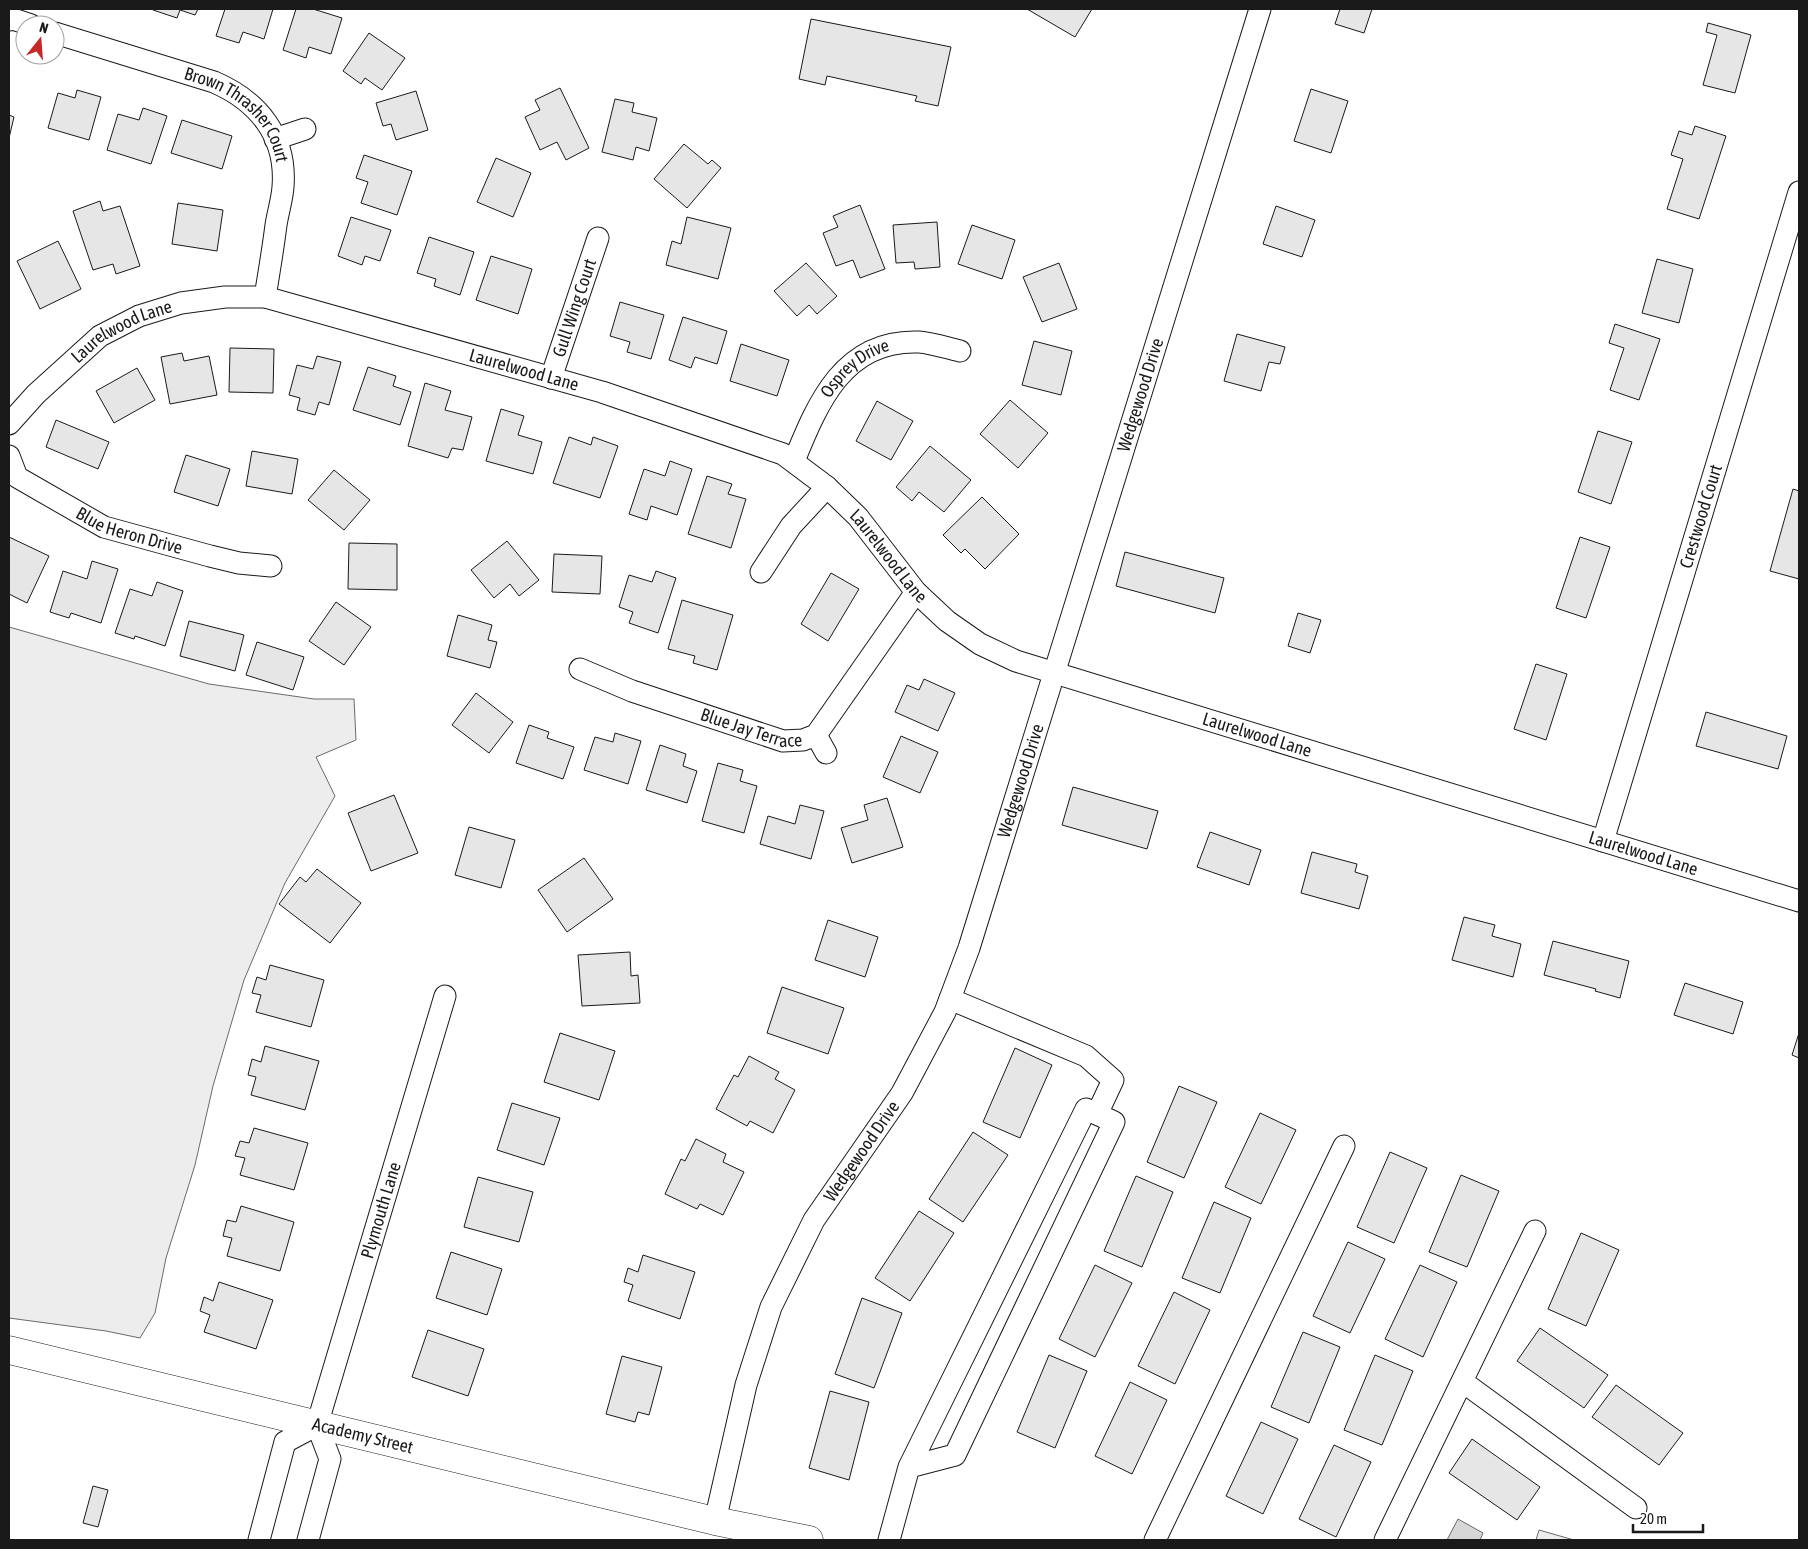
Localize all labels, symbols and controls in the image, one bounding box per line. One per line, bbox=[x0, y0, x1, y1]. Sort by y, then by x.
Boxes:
north arrow bbox=[15, 15, 65, 65]
text: N bbox=[38, 19, 50, 36]
street label: Brown Thrasher Court bbox=[182, 62, 293, 164]
street label: Gull Wing Court bbox=[548, 256, 600, 359]
street label: Laurelwood Lane bbox=[67, 295, 174, 367]
street label: Osprey Drive bbox=[816, 334, 891, 401]
street label: Wedgewood Drive bbox=[1112, 335, 1167, 454]
street label: Laurelwood Lane bbox=[467, 344, 581, 395]
street label: Crestwood Court bbox=[1675, 462, 1726, 571]
street label: Blue Heron Drive bbox=[73, 502, 185, 558]
street label: Laurelwood Lane bbox=[846, 504, 932, 607]
street label: Blue Jay Terrace bbox=[698, 703, 803, 751]
street label: Laurelwood Lane bbox=[1200, 708, 1314, 761]
street label: Wedgewood Drive bbox=[993, 721, 1048, 840]
street label: Laurelwood Lane bbox=[1586, 826, 1701, 879]
street label: Wedgewood Drive bbox=[819, 1097, 903, 1206]
street label: Plymouth Lane bbox=[356, 1159, 405, 1261]
street label: Academy Street bbox=[310, 1413, 415, 1458]
scale bar bbox=[1633, 1502, 1703, 1534]
text: 20 m bbox=[1640, 1510, 1667, 1527]

